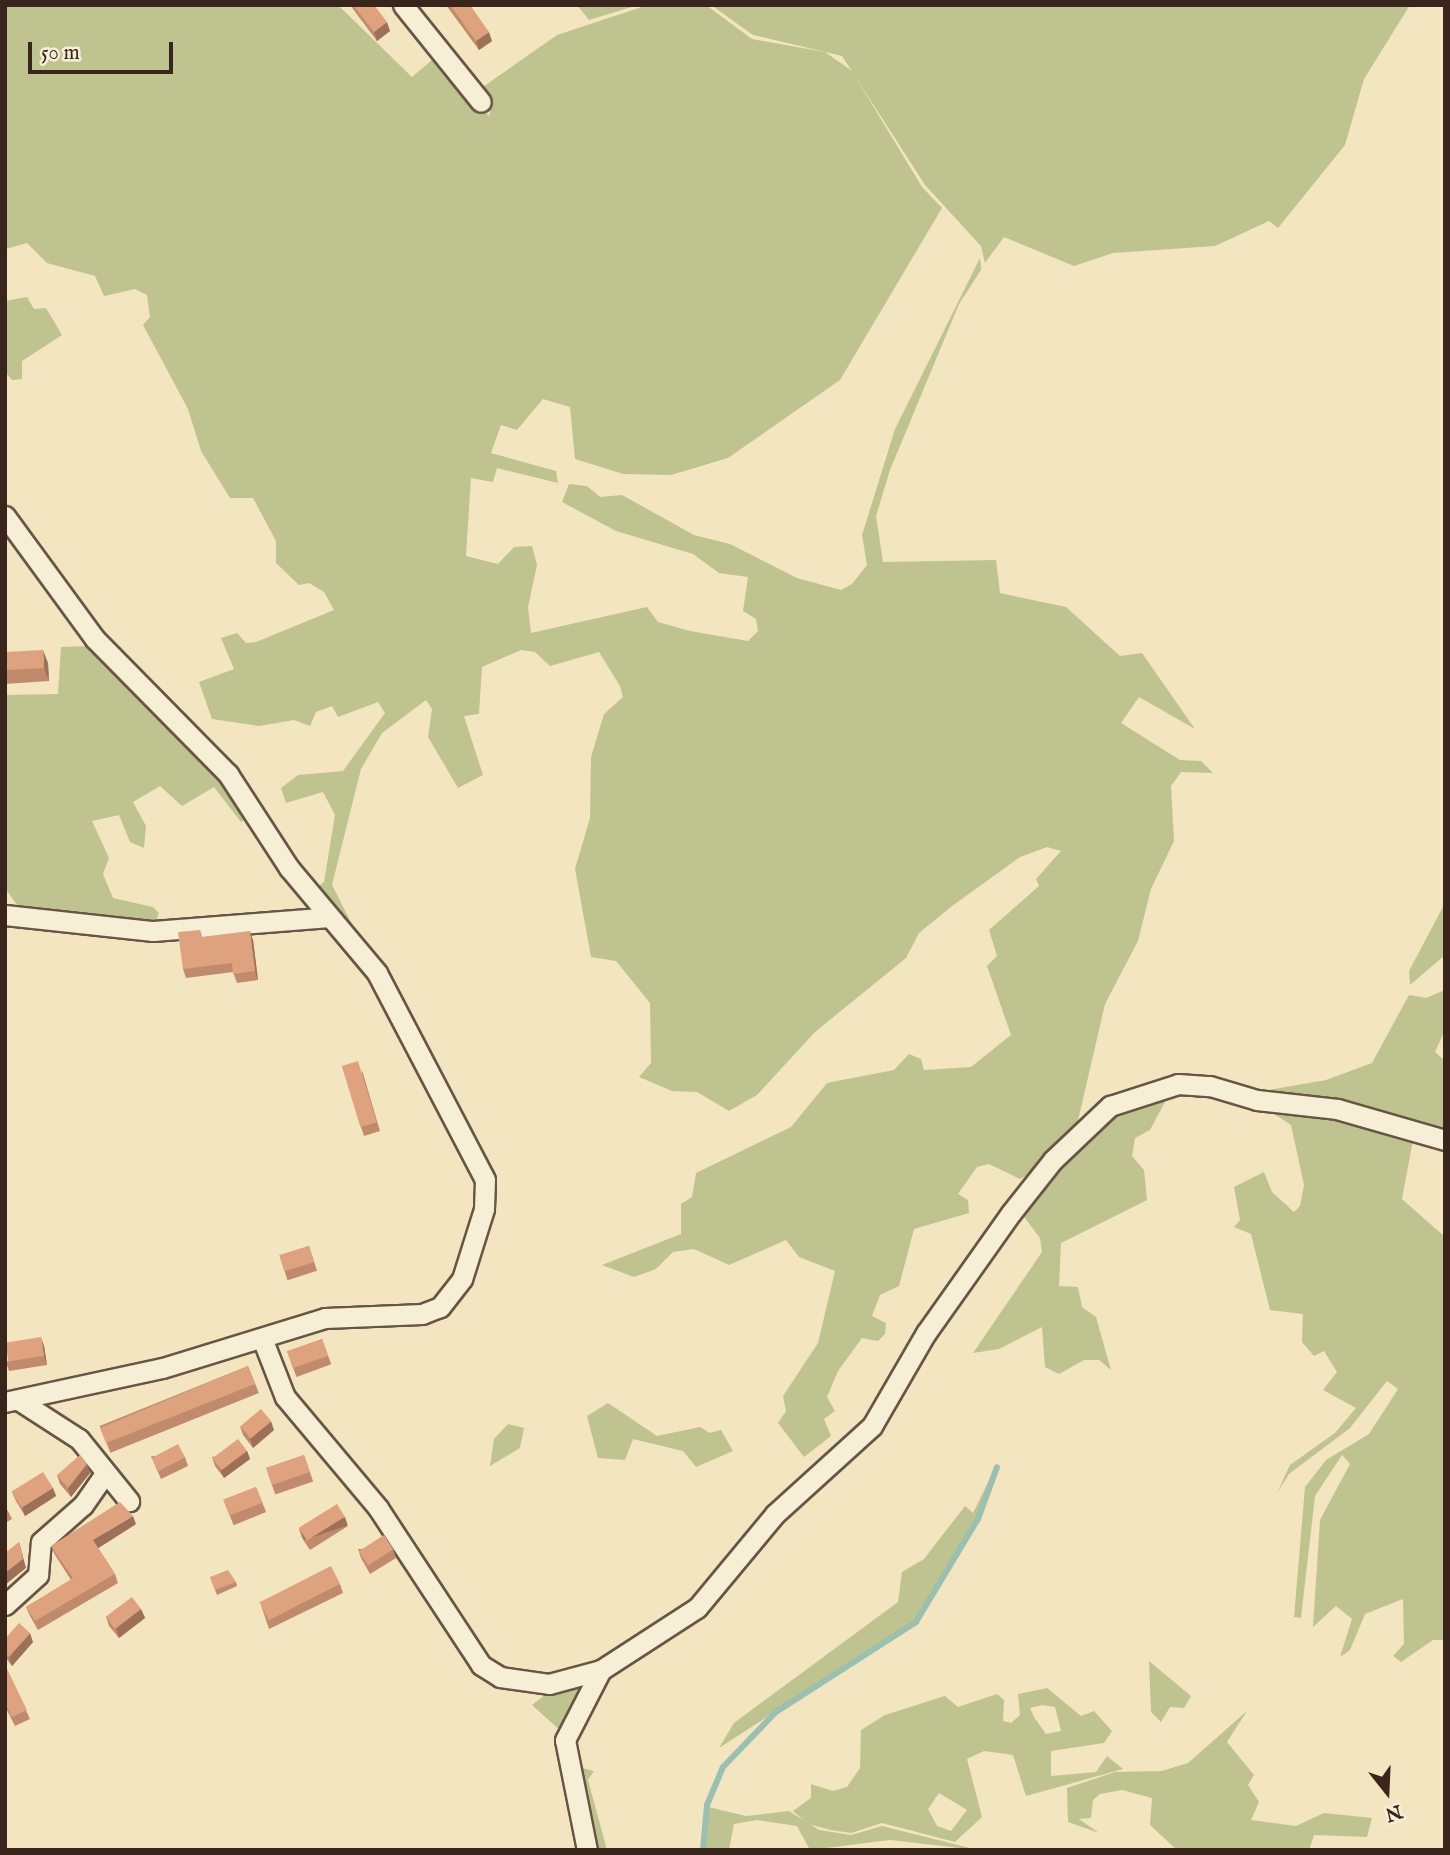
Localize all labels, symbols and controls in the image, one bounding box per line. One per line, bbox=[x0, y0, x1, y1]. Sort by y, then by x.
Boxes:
scale bar bbox=[32, 28, 177, 72]
text: 50 m bbox=[41, 40, 80, 67]
north arrow bbox=[1352, 1757, 1422, 1827]
text: N bbox=[1382, 1798, 1405, 1826]

